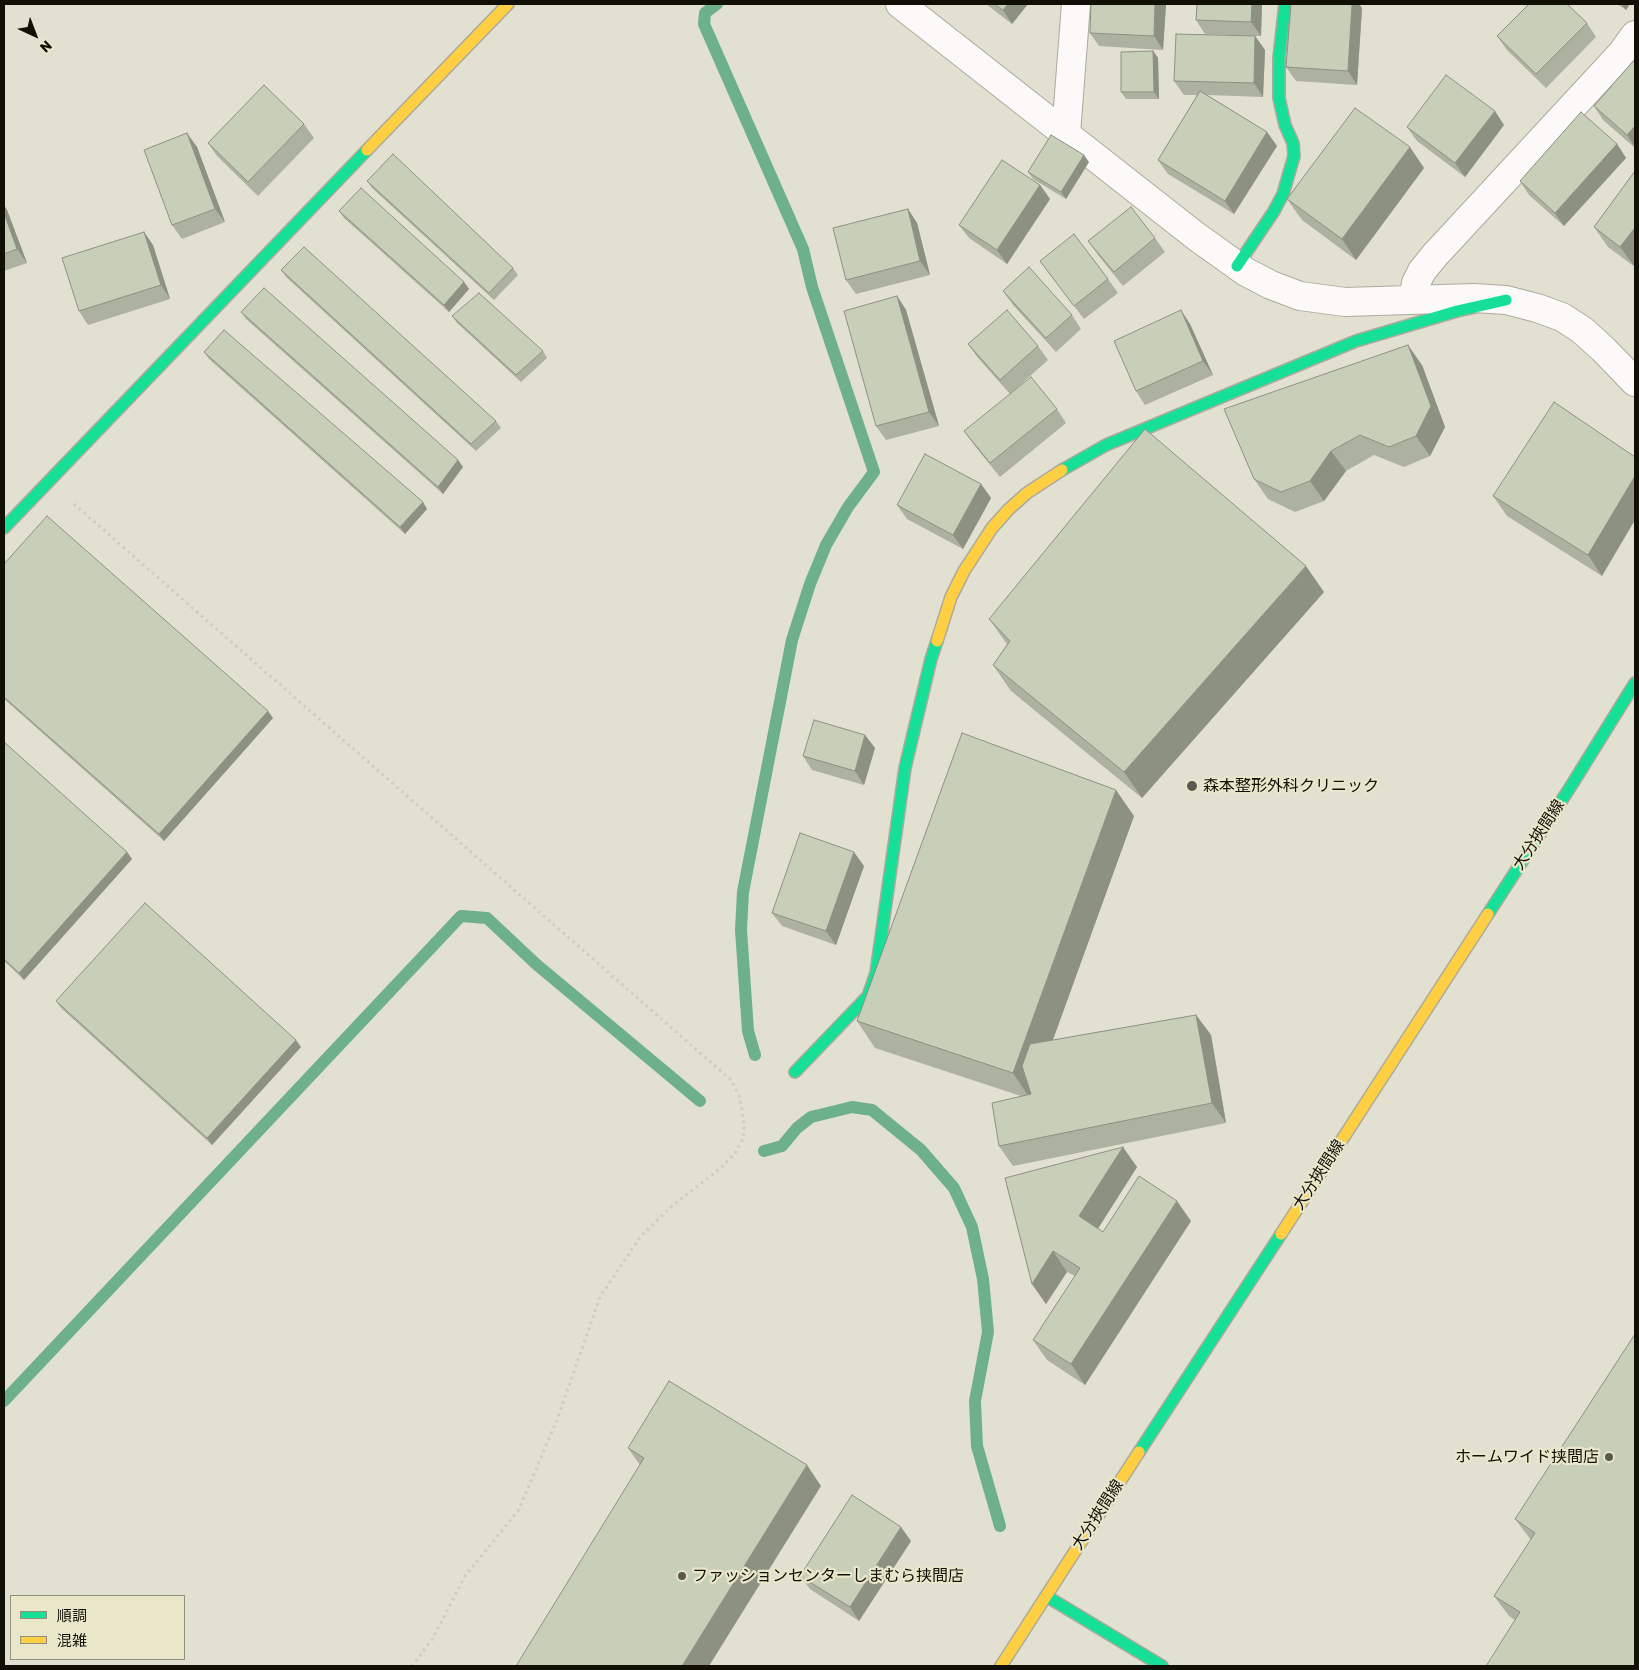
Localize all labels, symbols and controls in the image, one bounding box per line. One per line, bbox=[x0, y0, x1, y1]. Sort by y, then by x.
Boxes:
north arrow bbox=[10, 10, 60, 60]
text: N bbox=[36, 37, 55, 56]
place label: 森本整形外科クリニック bbox=[1203, 776, 1379, 796]
marker: 森本整形外科クリニック bbox=[1185, 779, 1199, 793]
street label: 大分挾間線 bbox=[1509, 796, 1569, 874]
street label: 大分挾間線 bbox=[1289, 1136, 1349, 1214]
place label: ホームワイド挟間店 bbox=[1455, 1447, 1599, 1467]
marker: ホームワイド挟間店 bbox=[1603, 1451, 1615, 1463]
street label: 大分挾間線 bbox=[1068, 1476, 1128, 1554]
place label: ファッションセンターしまむら挟間店 bbox=[692, 1566, 964, 1586]
marker: ファッションセンターしまむら挟間店 bbox=[676, 1570, 688, 1582]
legend bbox=[10, 1595, 185, 1660]
text: 順調 bbox=[57, 1607, 87, 1625]
text: 混雑 bbox=[57, 1632, 87, 1650]

